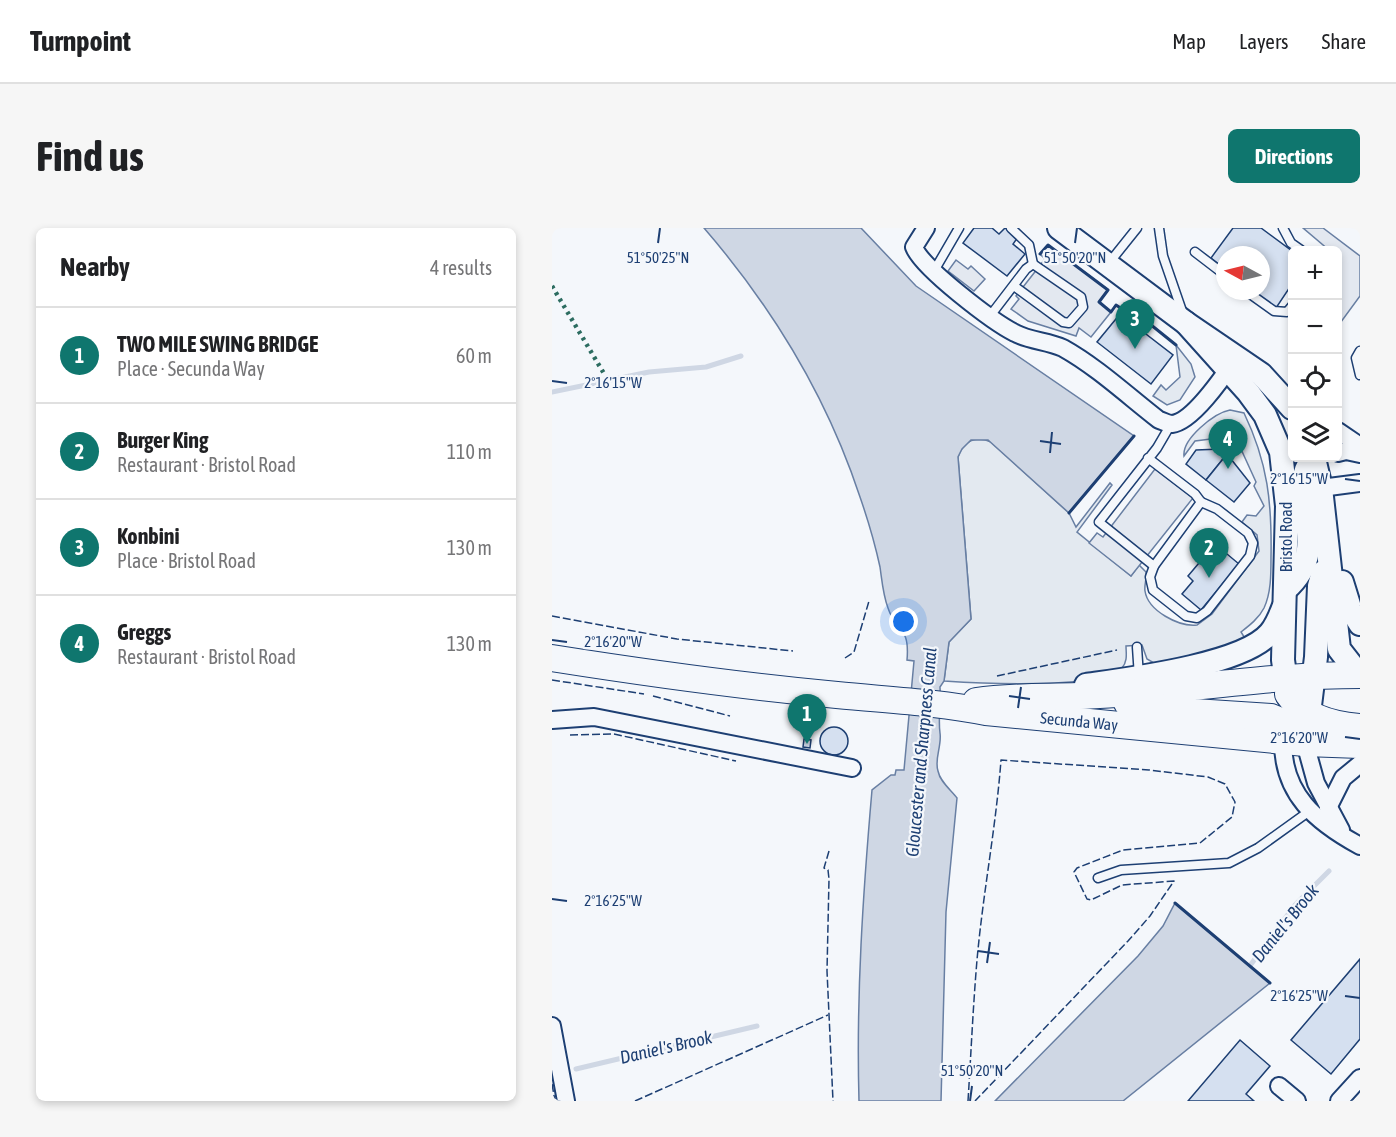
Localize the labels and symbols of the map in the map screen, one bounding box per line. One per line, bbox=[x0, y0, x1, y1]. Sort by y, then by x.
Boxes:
north arrow bbox=[1216, 246, 1270, 300]
text: 51°50'25"N bbox=[627, 249, 689, 266]
text: 51°50'20"N bbox=[1044, 249, 1106, 266]
pin: 3 bbox=[1116, 300, 1154, 349]
text: 2°16'15"W bbox=[584, 374, 642, 391]
pin: 4 bbox=[1208, 420, 1248, 469]
text: 2°16'15"W bbox=[1270, 470, 1328, 487]
street label: Bristol Road bbox=[1277, 502, 1295, 572]
pin: 2 bbox=[1190, 528, 1228, 578]
your location bbox=[889, 607, 918, 636]
text: 2°16'20"W bbox=[584, 633, 642, 650]
water label: Gloucester and Sharpness Canal bbox=[901, 646, 941, 858]
pin: 1 bbox=[788, 694, 826, 744]
street label: Secunda Way bbox=[1040, 708, 1119, 735]
text: 2°16'20"W bbox=[1270, 729, 1328, 746]
water label: Daniel's Brook bbox=[1247, 879, 1323, 966]
text: 2°16'25"W bbox=[584, 892, 642, 909]
text: 2°16'25"W bbox=[1270, 987, 1328, 1004]
water label: Daniel's Brook bbox=[618, 1026, 715, 1068]
text: 51°50'20"N bbox=[941, 1062, 1003, 1079]

